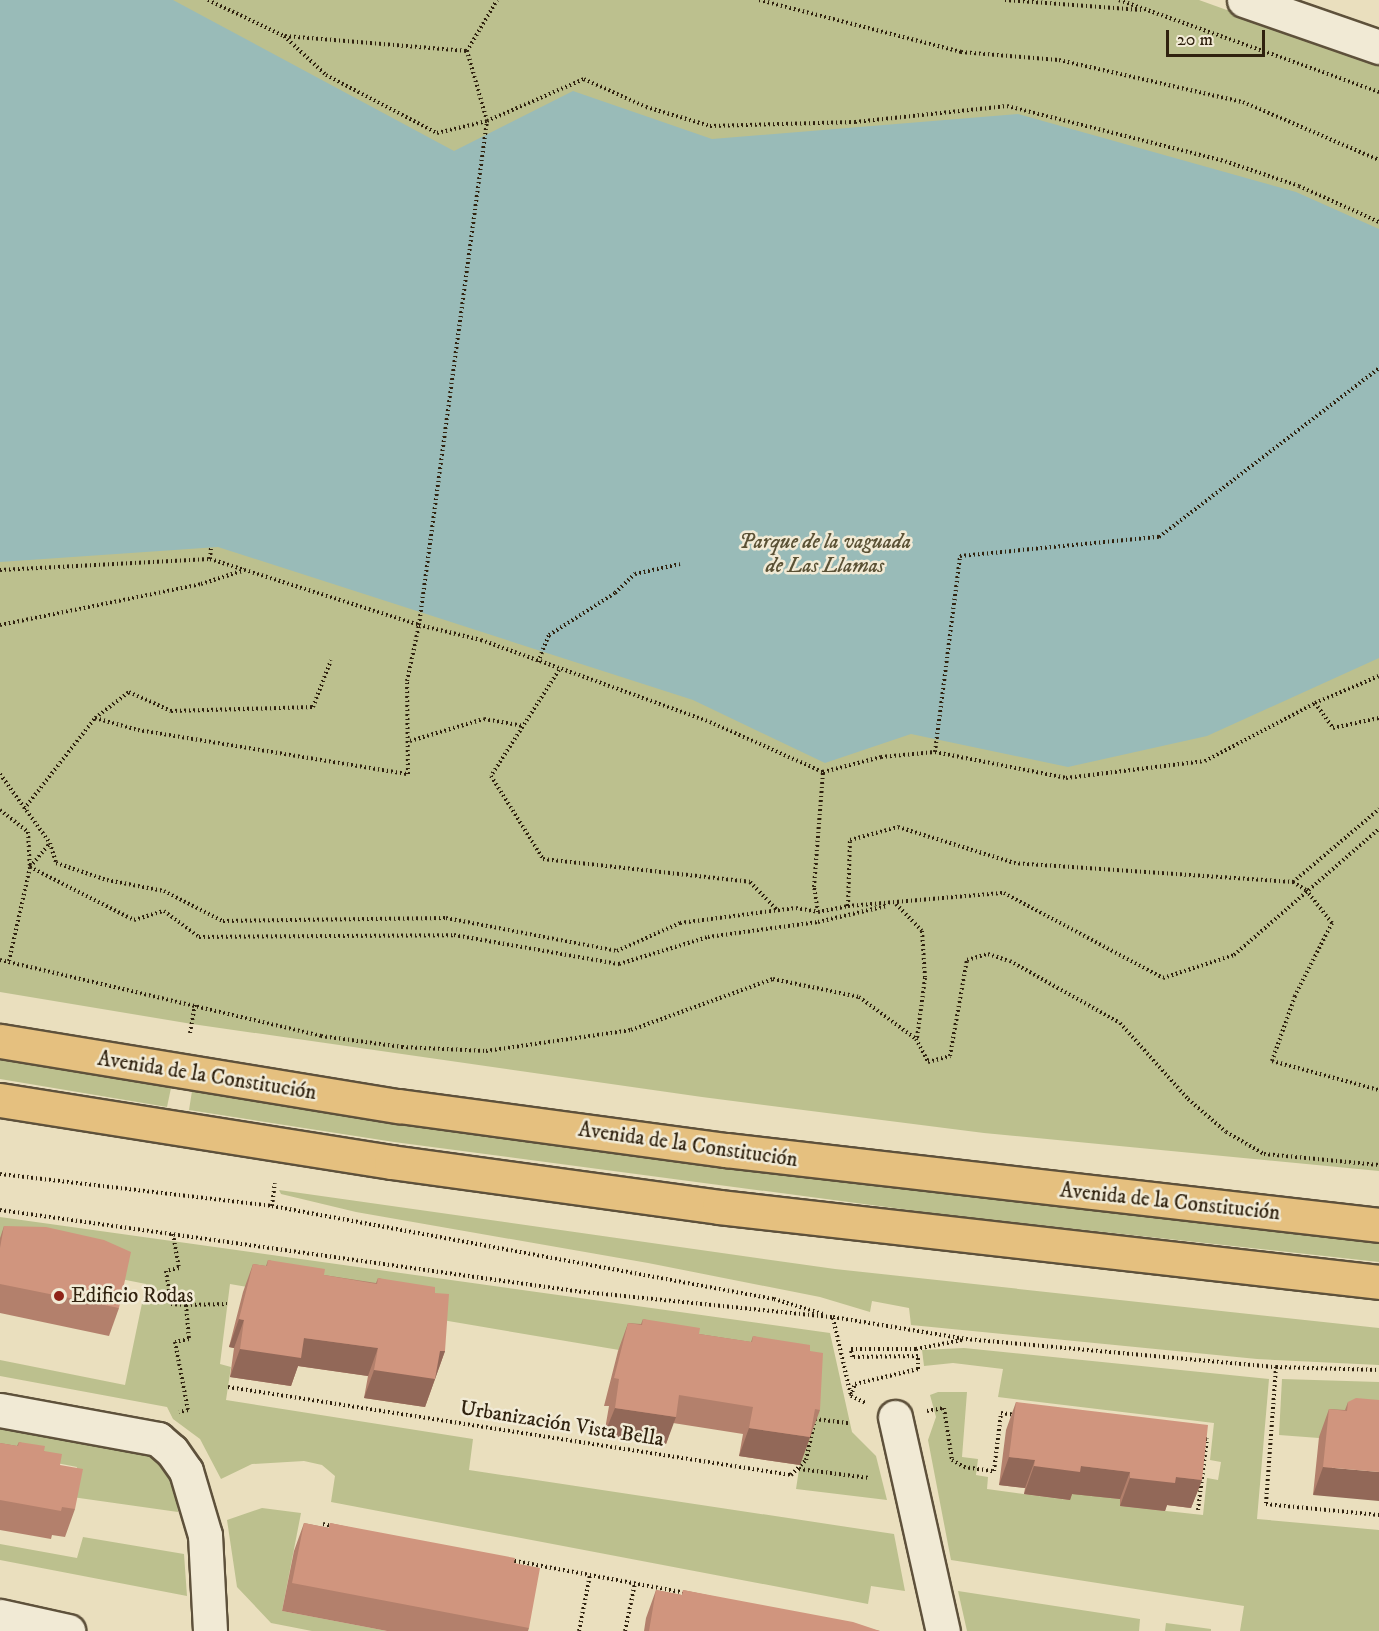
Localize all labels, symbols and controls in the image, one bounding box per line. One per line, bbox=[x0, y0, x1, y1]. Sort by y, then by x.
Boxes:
scale bar bbox=[1169, 18, 1268, 56]
text: 20 m bbox=[1177, 29, 1213, 51]
park label: Parque de la vaguada de Las Llamas bbox=[739, 529, 911, 579]
street label: Avenida de la Constitución bbox=[96, 1046, 318, 1106]
street label: Avenida de la Constitución bbox=[577, 1117, 799, 1173]
street label: Avenida de la Constitución bbox=[1059, 1178, 1281, 1226]
place label: Edificio Rodas bbox=[71, 1283, 193, 1309]
marker: Edificio Rodas bbox=[52, 1289, 66, 1303]
street label: Urbanización Vista Bella bbox=[458, 1395, 666, 1453]

